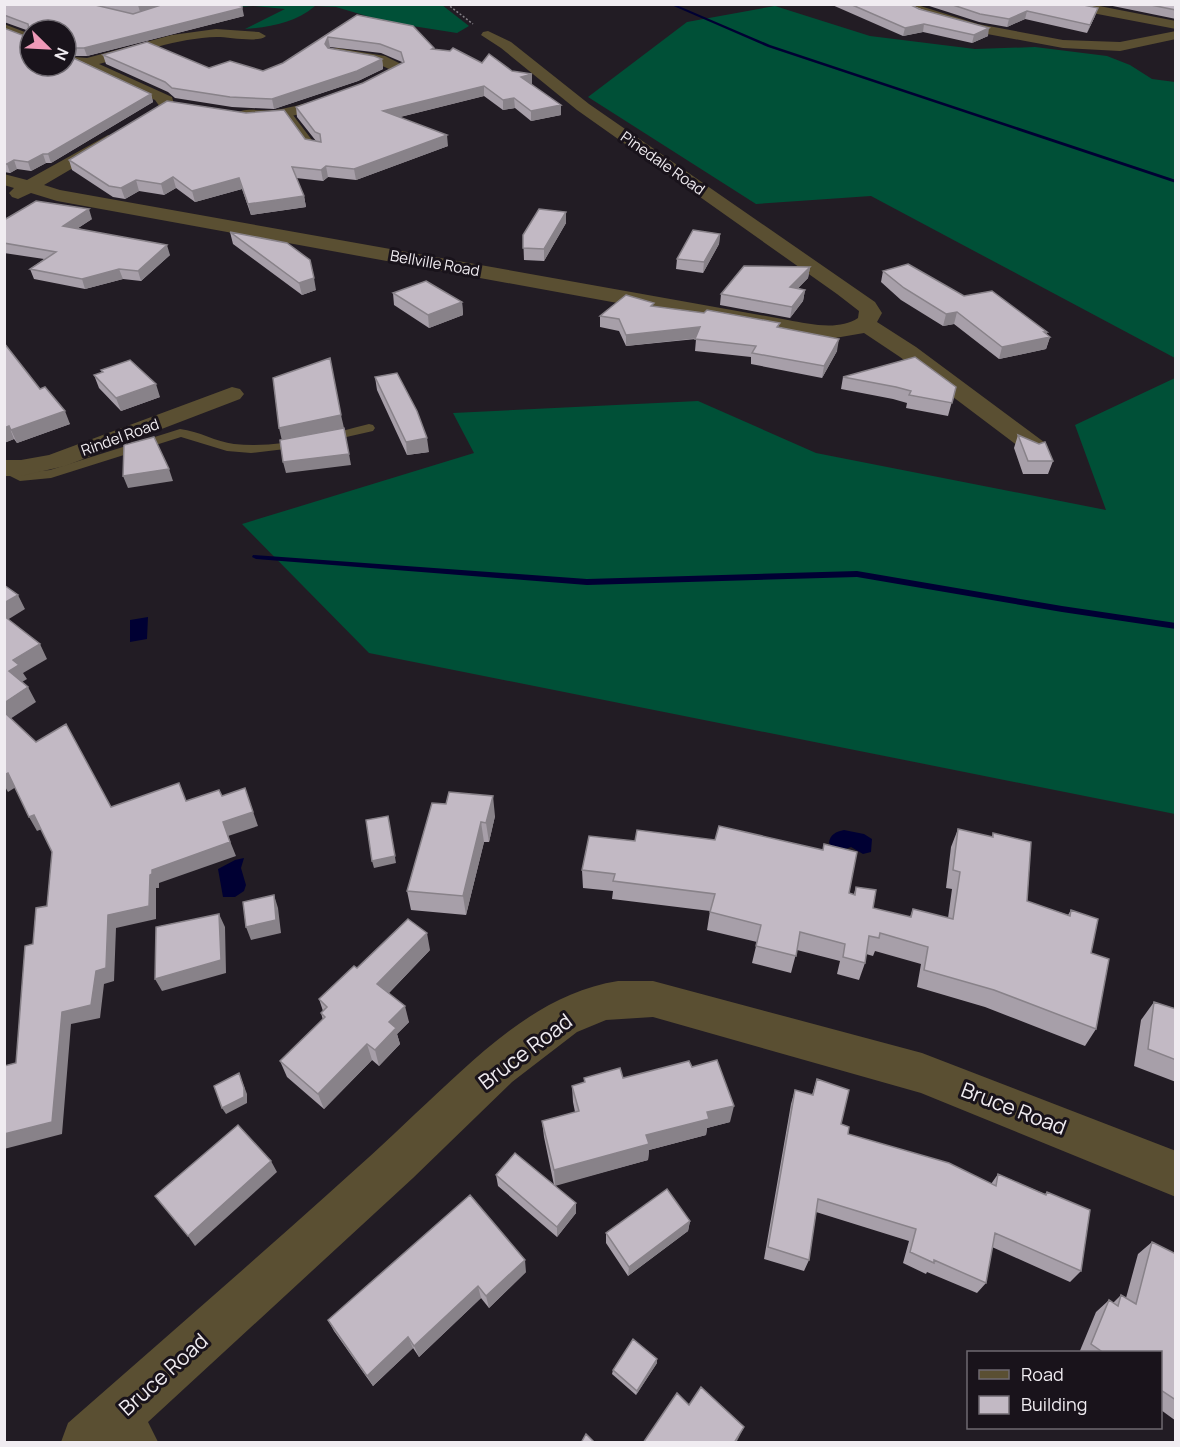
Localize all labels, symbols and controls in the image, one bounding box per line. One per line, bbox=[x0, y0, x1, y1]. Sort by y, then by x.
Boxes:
north arrow bbox=[18, 18, 78, 78]
text: N bbox=[49, 44, 74, 64]
street label: Pinedale Road bbox=[617, 126, 709, 200]
street label: Bellville Road bbox=[389, 245, 481, 281]
street label: Rindel Road bbox=[78, 413, 162, 461]
street label: Bruce Road bbox=[472, 1007, 578, 1095]
street label: Bruce Road bbox=[957, 1075, 1071, 1141]
street label: Bruce Road bbox=[113, 1327, 213, 1421]
legend bbox=[967, 1351, 1162, 1429]
text: Road bbox=[1021, 1362, 1064, 1386]
text: Building bbox=[1021, 1392, 1087, 1416]

